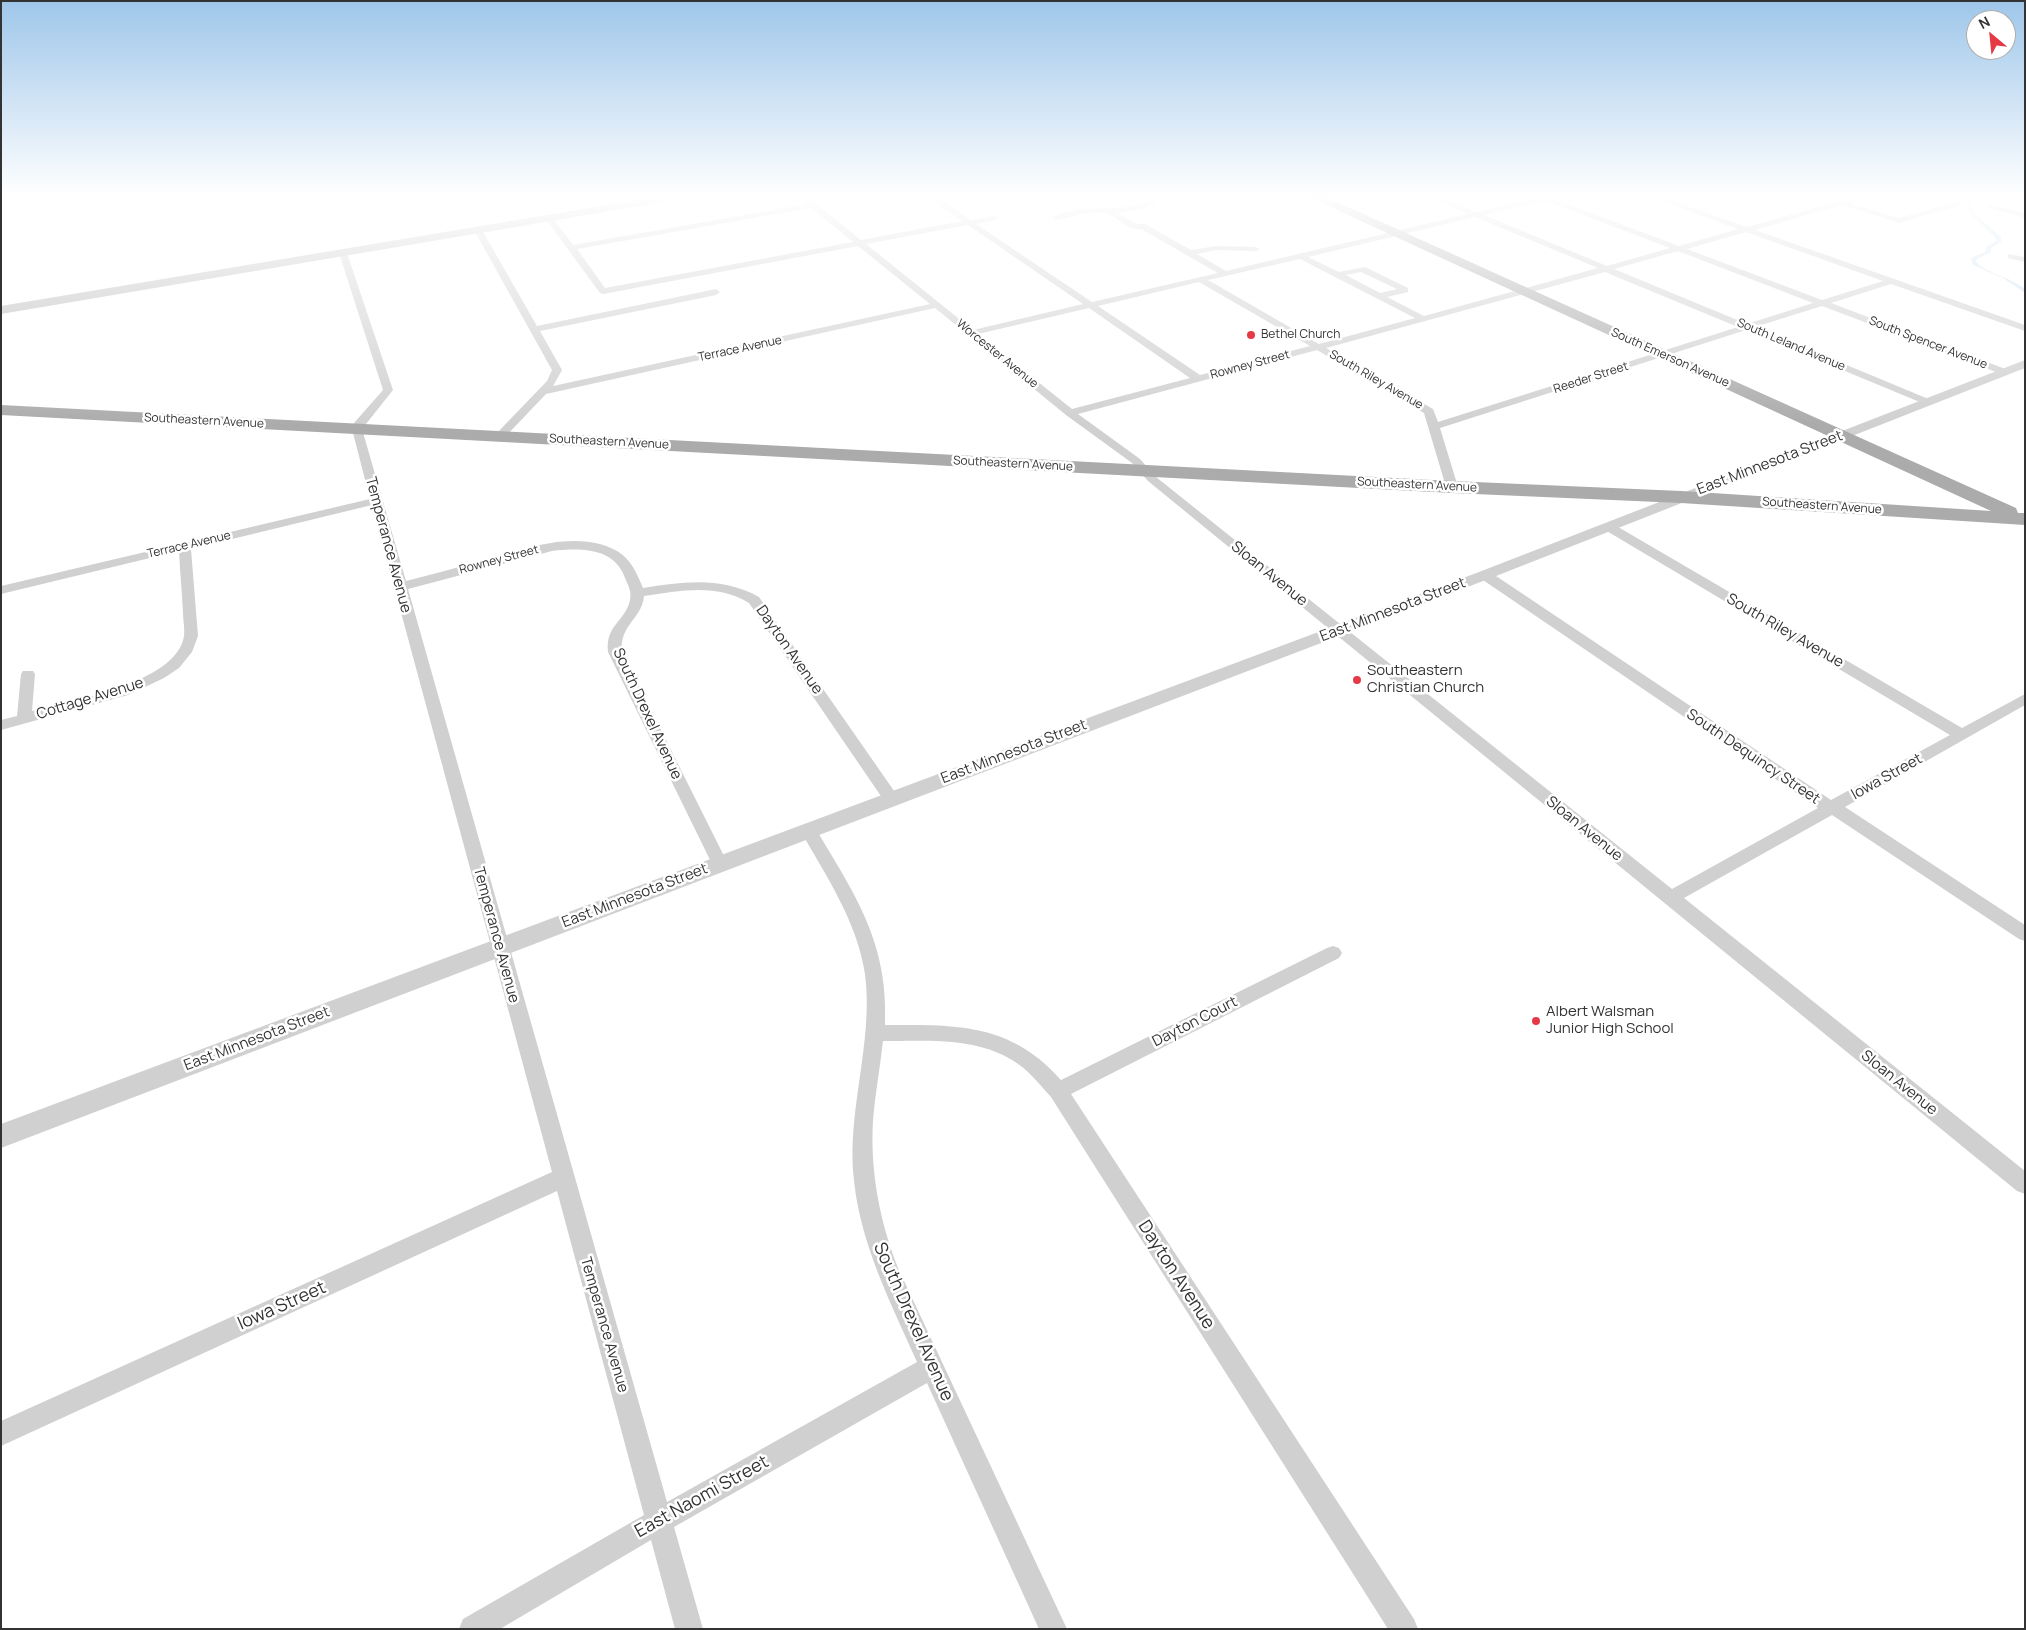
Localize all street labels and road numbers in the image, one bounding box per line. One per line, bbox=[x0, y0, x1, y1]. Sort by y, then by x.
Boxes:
street label: South Spencer Avenue bbox=[1867, 314, 1989, 372]
street label: South Leland Avenue bbox=[1735, 316, 1847, 374]
street label: Worcester Avenue bbox=[953, 317, 1041, 391]
street label: South Emerson Avenue bbox=[1609, 325, 1731, 391]
street label: Terrace Avenue bbox=[697, 333, 783, 365]
street label: Rowney Street bbox=[1209, 347, 1291, 383]
street label: South Riley Avenue bbox=[1327, 347, 1425, 413]
street label: Reeder Street bbox=[1552, 359, 1630, 397]
street label: Southeastern Avenue bbox=[144, 411, 264, 431]
street label: East Minnesota Street bbox=[1695, 427, 1845, 499]
street label: Southeastern Avenue bbox=[549, 432, 669, 452]
street label: Southeastern Avenue bbox=[953, 454, 1073, 474]
street label: Temperance Avenue bbox=[361, 475, 415, 615]
street label: Southeastern Avenue bbox=[1357, 475, 1477, 495]
street label: Southeastern Avenue bbox=[1762, 495, 1882, 517]
street label: Terrace Avenue bbox=[146, 528, 232, 562]
street label: Sloan Avenue bbox=[1227, 538, 1311, 610]
street label: Rowney Street bbox=[458, 542, 540, 578]
street label: East Minnesota Street bbox=[1318, 574, 1468, 646]
street label: South Riley Avenue bbox=[1723, 590, 1847, 672]
street label: Dayton Avenue bbox=[752, 602, 826, 698]
street label: South Drexel Avenue bbox=[609, 645, 685, 783]
street label: Cottage Avenue bbox=[34, 674, 146, 724]
street label: South Dequincy Street bbox=[1683, 706, 1823, 808]
street label: East Minnesota Street bbox=[939, 716, 1089, 788]
street label: Iowa Street bbox=[1848, 750, 1926, 804]
street label: Sloan Avenue bbox=[1542, 793, 1626, 865]
street label: East Minnesota Street bbox=[560, 860, 710, 932]
street label: Temperance Avenue bbox=[469, 865, 523, 1005]
street label: Dayton Court bbox=[1150, 993, 1240, 1051]
street label: East Minnesota Street bbox=[182, 1003, 332, 1075]
street label: Sloan Avenue bbox=[1857, 1047, 1941, 1119]
street label: Dayton Avenue bbox=[1133, 1217, 1219, 1333]
street label: South Drexel Avenue bbox=[868, 1239, 958, 1405]
street label: Temperance Avenue bbox=[576, 1255, 632, 1395]
street label: Iowa Street bbox=[235, 1277, 329, 1335]
street label: East Naomi Street bbox=[631, 1451, 773, 1543]

